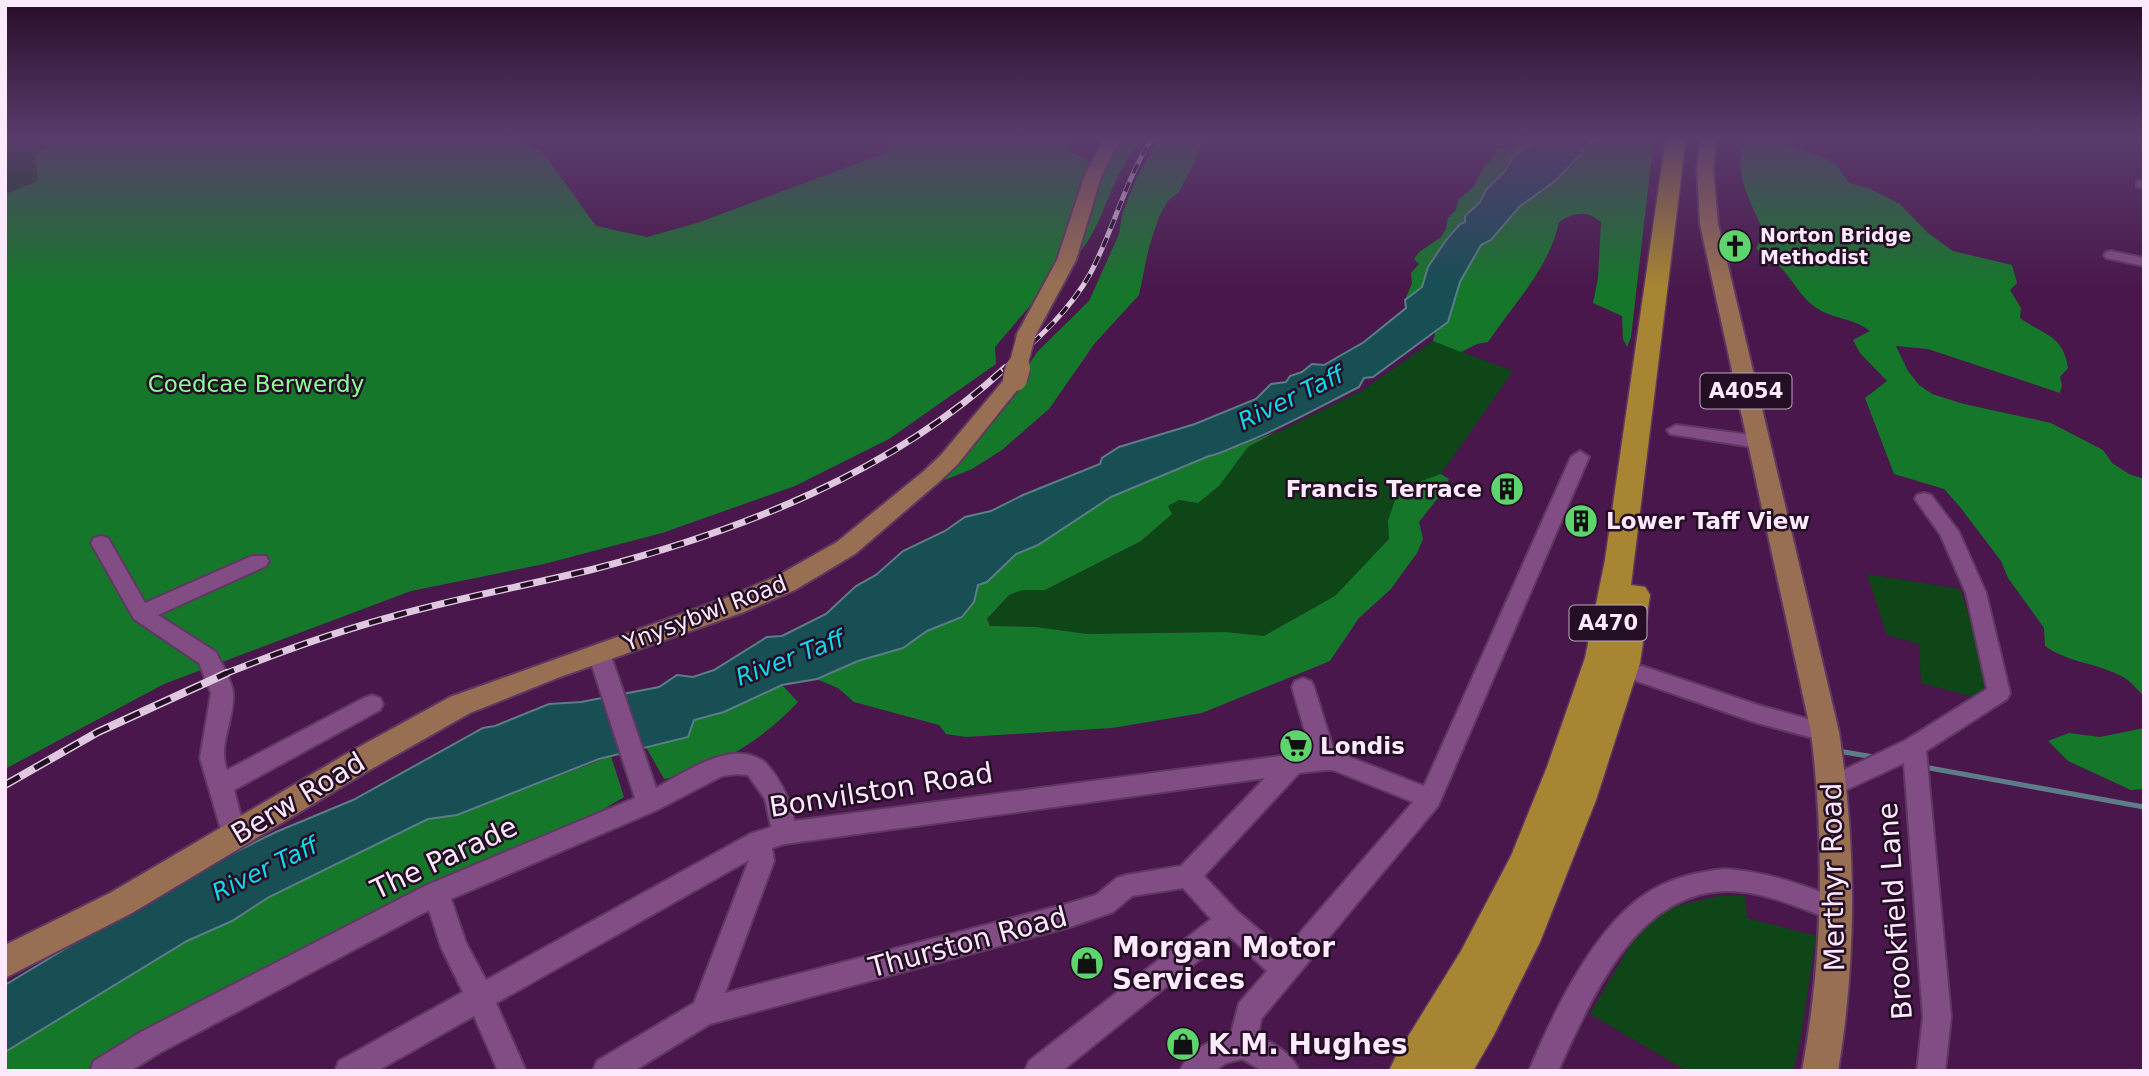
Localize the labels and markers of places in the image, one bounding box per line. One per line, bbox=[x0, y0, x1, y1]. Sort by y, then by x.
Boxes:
place label: Norton Bridge Methodist bbox=[1760, 224, 1911, 268]
church icon: Norton Bridge Methodist bbox=[1716, 227, 1754, 265]
building icon: Francis Terrace bbox=[1488, 470, 1526, 508]
place label: Francis Terrace bbox=[1286, 476, 1482, 502]
building icon: Lower Taff View bbox=[1562, 502, 1600, 540]
place label: Lower Taff View bbox=[1606, 508, 1810, 534]
supermarket icon: Londis bbox=[1277, 727, 1315, 765]
place label: Londis bbox=[1320, 733, 1405, 759]
place label: Morgan Motor Services bbox=[1112, 931, 1335, 996]
shop icon: Morgan Motor Services bbox=[1068, 944, 1106, 982]
shop icon: K.M. Hughes bbox=[1164, 1025, 1202, 1063]
place label: K.M. Hughes bbox=[1208, 1028, 1408, 1061]

